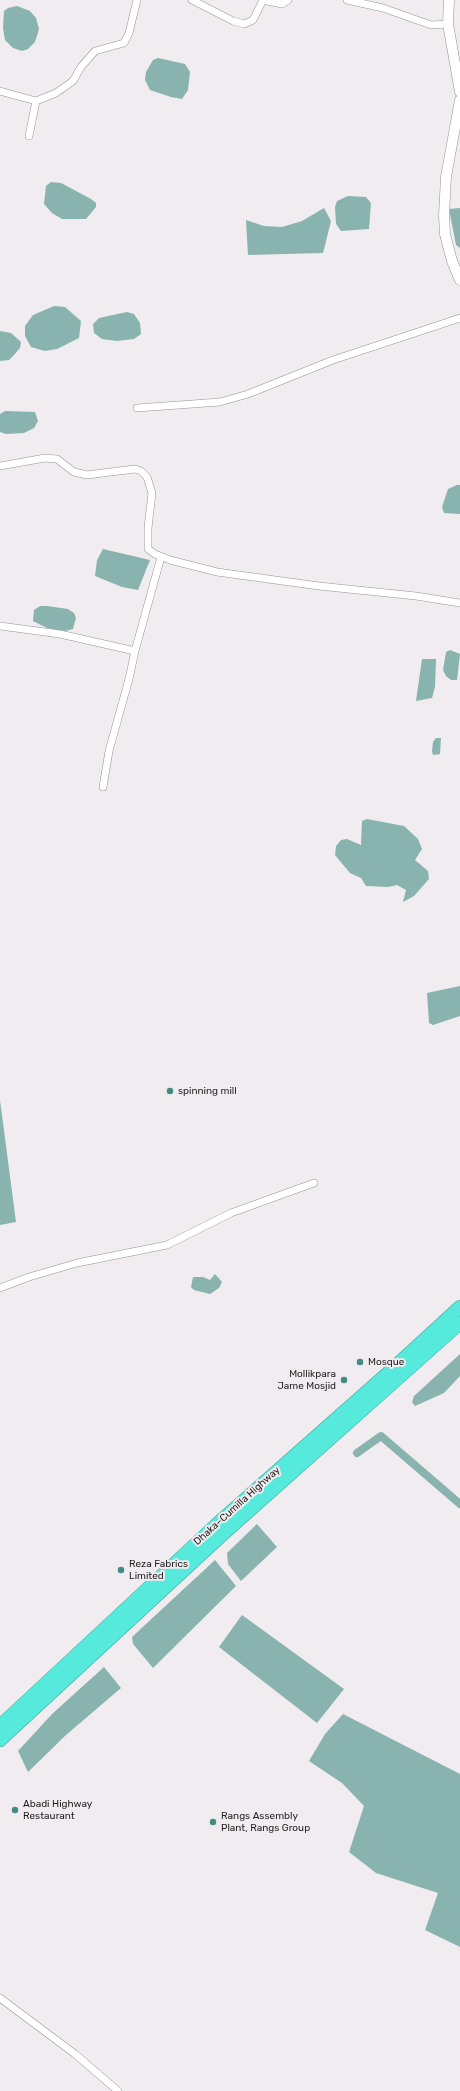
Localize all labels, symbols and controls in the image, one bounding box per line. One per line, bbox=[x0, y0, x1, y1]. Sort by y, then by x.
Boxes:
place label: spinning mill bbox=[178, 1085, 237, 1097]
marker: spinning mill bbox=[165, 1086, 175, 1096]
place label: Mosque bbox=[368, 1356, 404, 1368]
marker: Mosque bbox=[355, 1357, 365, 1367]
place label: Mollikpara Jame Mosjid bbox=[278, 1368, 336, 1392]
marker: Mollikpara Jame Mosjid bbox=[339, 1375, 349, 1385]
street label: Dhaka–Cumilla Highway bbox=[191, 1464, 283, 1548]
place label: Reza Fabrics Limited bbox=[129, 1558, 188, 1582]
marker: Reza Fabrics Limited bbox=[116, 1565, 126, 1575]
place label: Abadi Highway Restaurant bbox=[23, 1798, 92, 1822]
marker: Abadi Highway Restaurant bbox=[10, 1805, 20, 1815]
place label: Rangs Assembly Plant, Rangs Group bbox=[221, 1810, 310, 1834]
marker: Rangs Assembly Plant, Rangs Group bbox=[208, 1817, 218, 1827]

